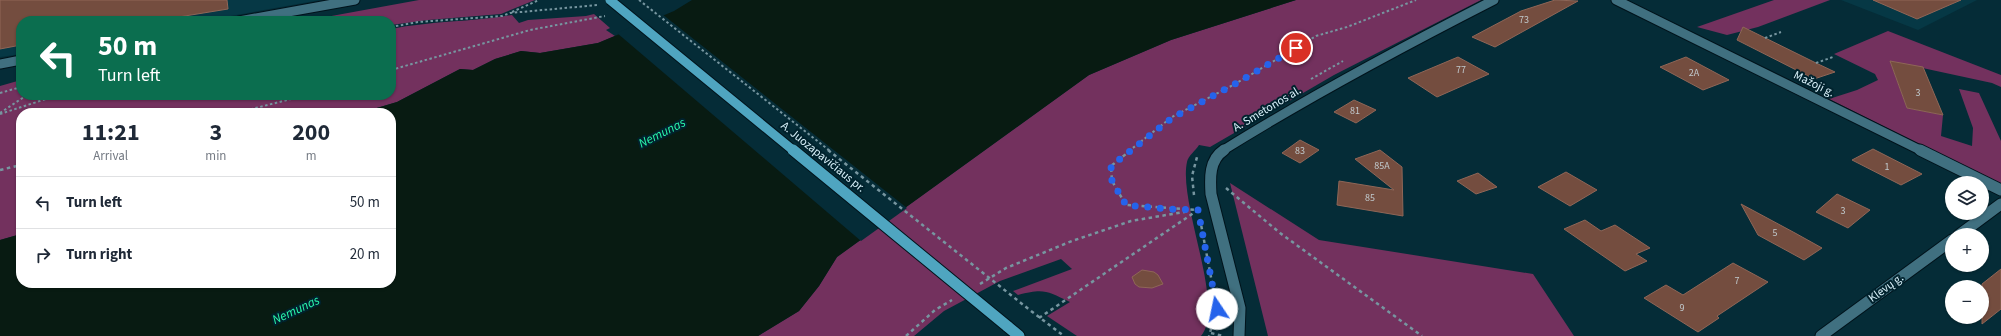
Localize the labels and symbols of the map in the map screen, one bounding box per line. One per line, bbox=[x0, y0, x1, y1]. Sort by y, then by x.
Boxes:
house number: 73 bbox=[1519, 13, 1529, 27]
pin bbox=[1279, 31, 1313, 65]
house number: 77 bbox=[1456, 63, 1466, 77]
house number: 2A bbox=[1689, 66, 1700, 80]
street label: Mažoji g. bbox=[1791, 67, 1837, 101]
street label: A. Smetonos al. bbox=[1230, 82, 1304, 136]
house number: 3 bbox=[1916, 86, 1921, 100]
house number: 81 bbox=[1350, 104, 1360, 118]
water label: Nemunas bbox=[635, 114, 689, 152]
street label: A. Juozapavičiaus pr. bbox=[777, 118, 869, 196]
house number: 83 bbox=[1295, 144, 1305, 158]
house number: 85A bbox=[1374, 159, 1390, 173]
house number: 1 bbox=[1885, 160, 1890, 174]
house number: 85 bbox=[1365, 191, 1375, 205]
house number: 3 bbox=[1841, 204, 1846, 218]
house number: 5 bbox=[1773, 226, 1778, 240]
street label: Klevų g. bbox=[1865, 269, 1907, 307]
house number: 7 bbox=[1735, 274, 1740, 288]
position arrow bbox=[1196, 288, 1238, 330]
water label: Nemunas bbox=[269, 291, 323, 329]
house number: 9 bbox=[1680, 301, 1685, 315]

